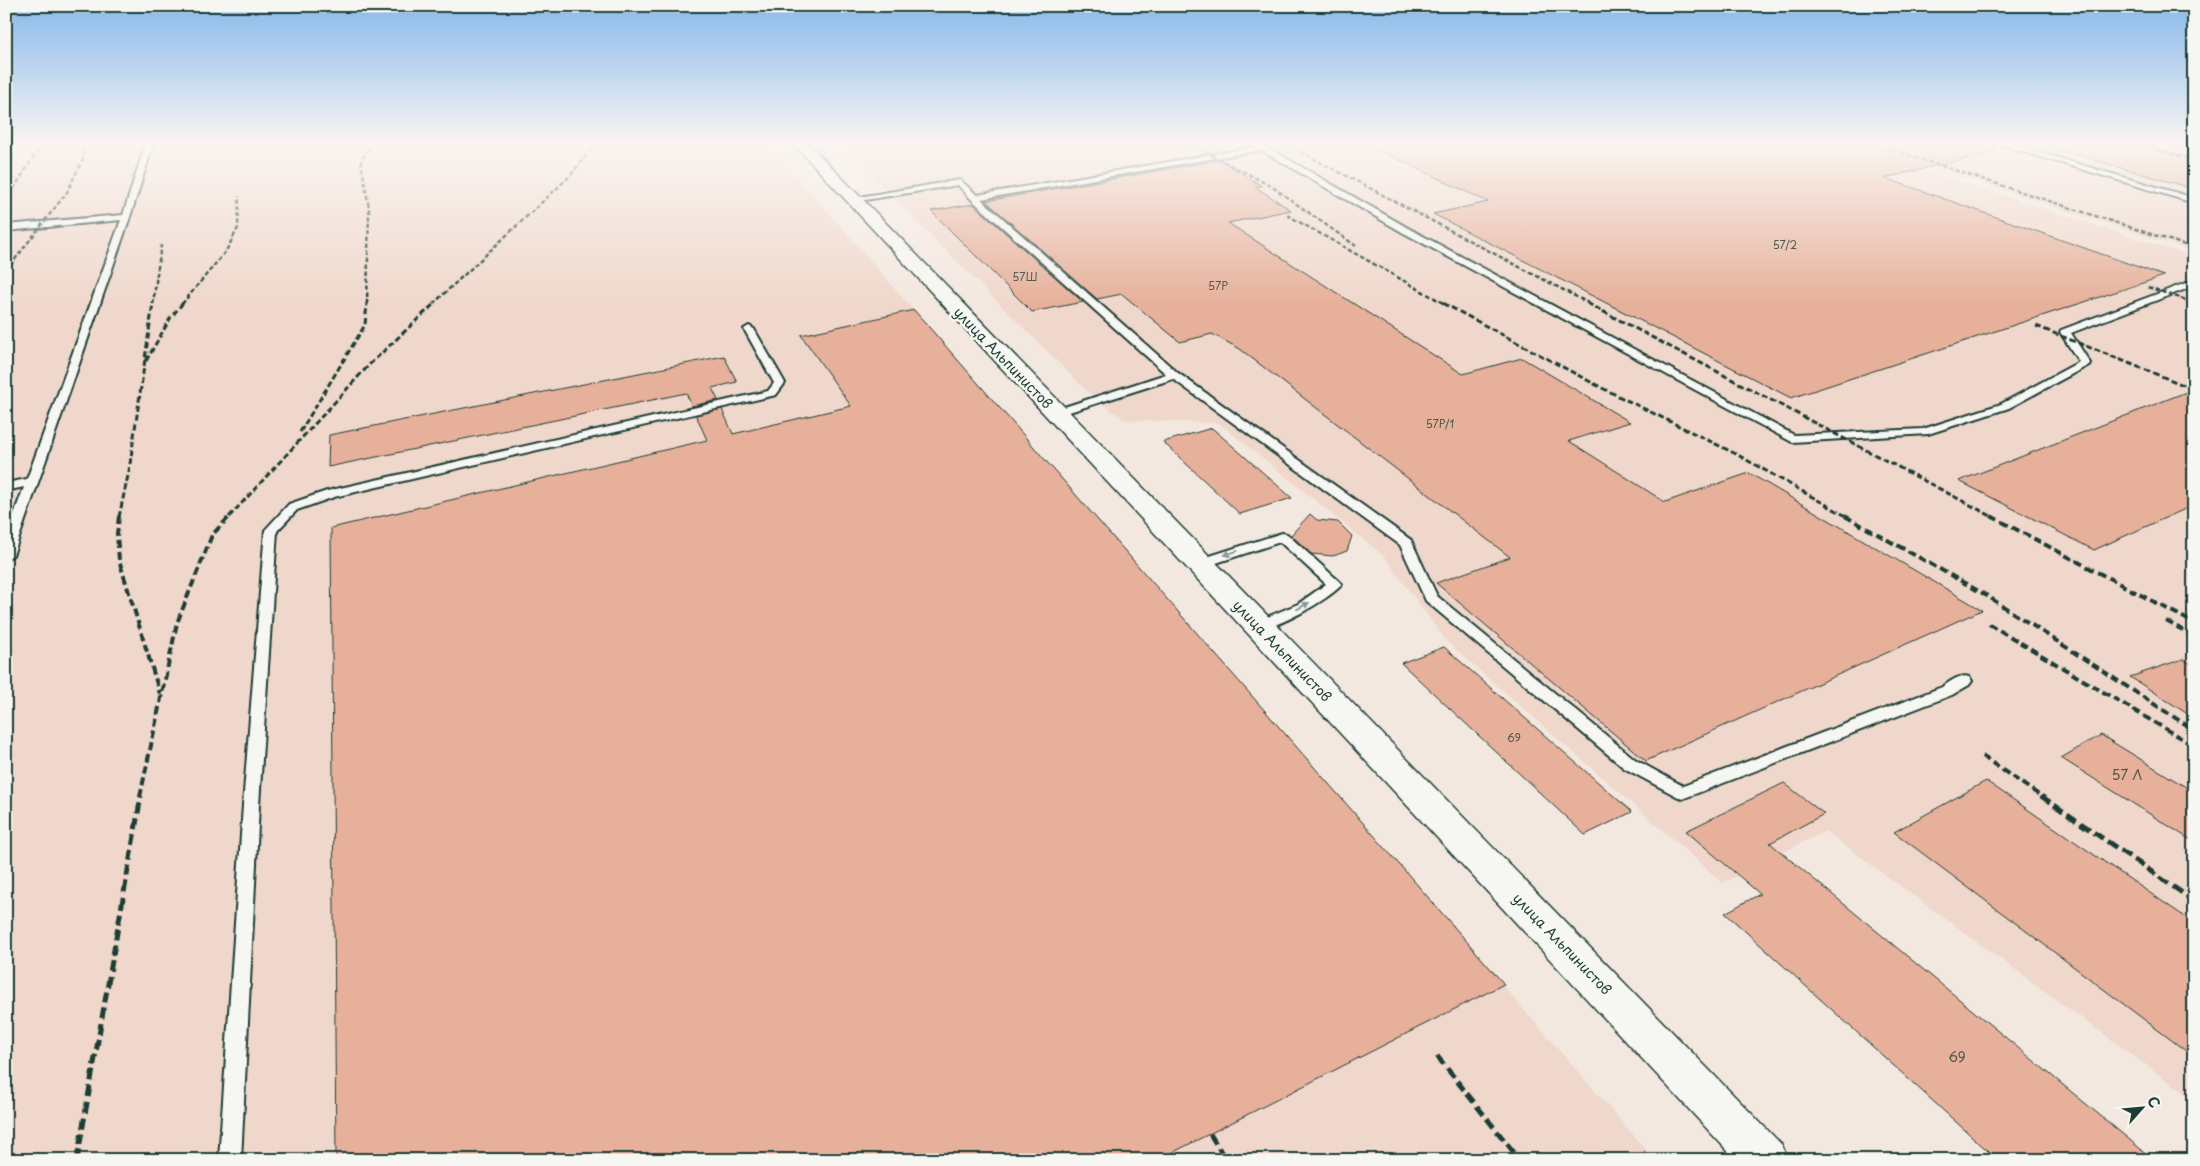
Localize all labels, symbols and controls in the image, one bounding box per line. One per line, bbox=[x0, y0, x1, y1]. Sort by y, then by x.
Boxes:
house number: 57/2 bbox=[1773, 236, 1798, 253]
house number: 57Ш bbox=[1012, 268, 1038, 285]
house number: 57Р bbox=[1208, 277, 1228, 294]
street label: улица Альпинистов bbox=[949, 302, 1058, 413]
house number: 57Р/1 bbox=[1426, 415, 1454, 432]
one-way arrow bbox=[1224, 550, 1239, 558]
street label: улица Альпинистов bbox=[1228, 595, 1337, 706]
one-way arrow bbox=[1296, 602, 1309, 611]
house number: 69 bbox=[1507, 729, 1521, 746]
house number: 57 Л bbox=[2112, 764, 2142, 785]
street label: улица Альпинистов bbox=[1508, 888, 1617, 999]
house number: 69 bbox=[1948, 1046, 1966, 1067]
north arrow bbox=[2118, 1084, 2168, 1134]
text: С bbox=[2142, 1092, 2166, 1111]

